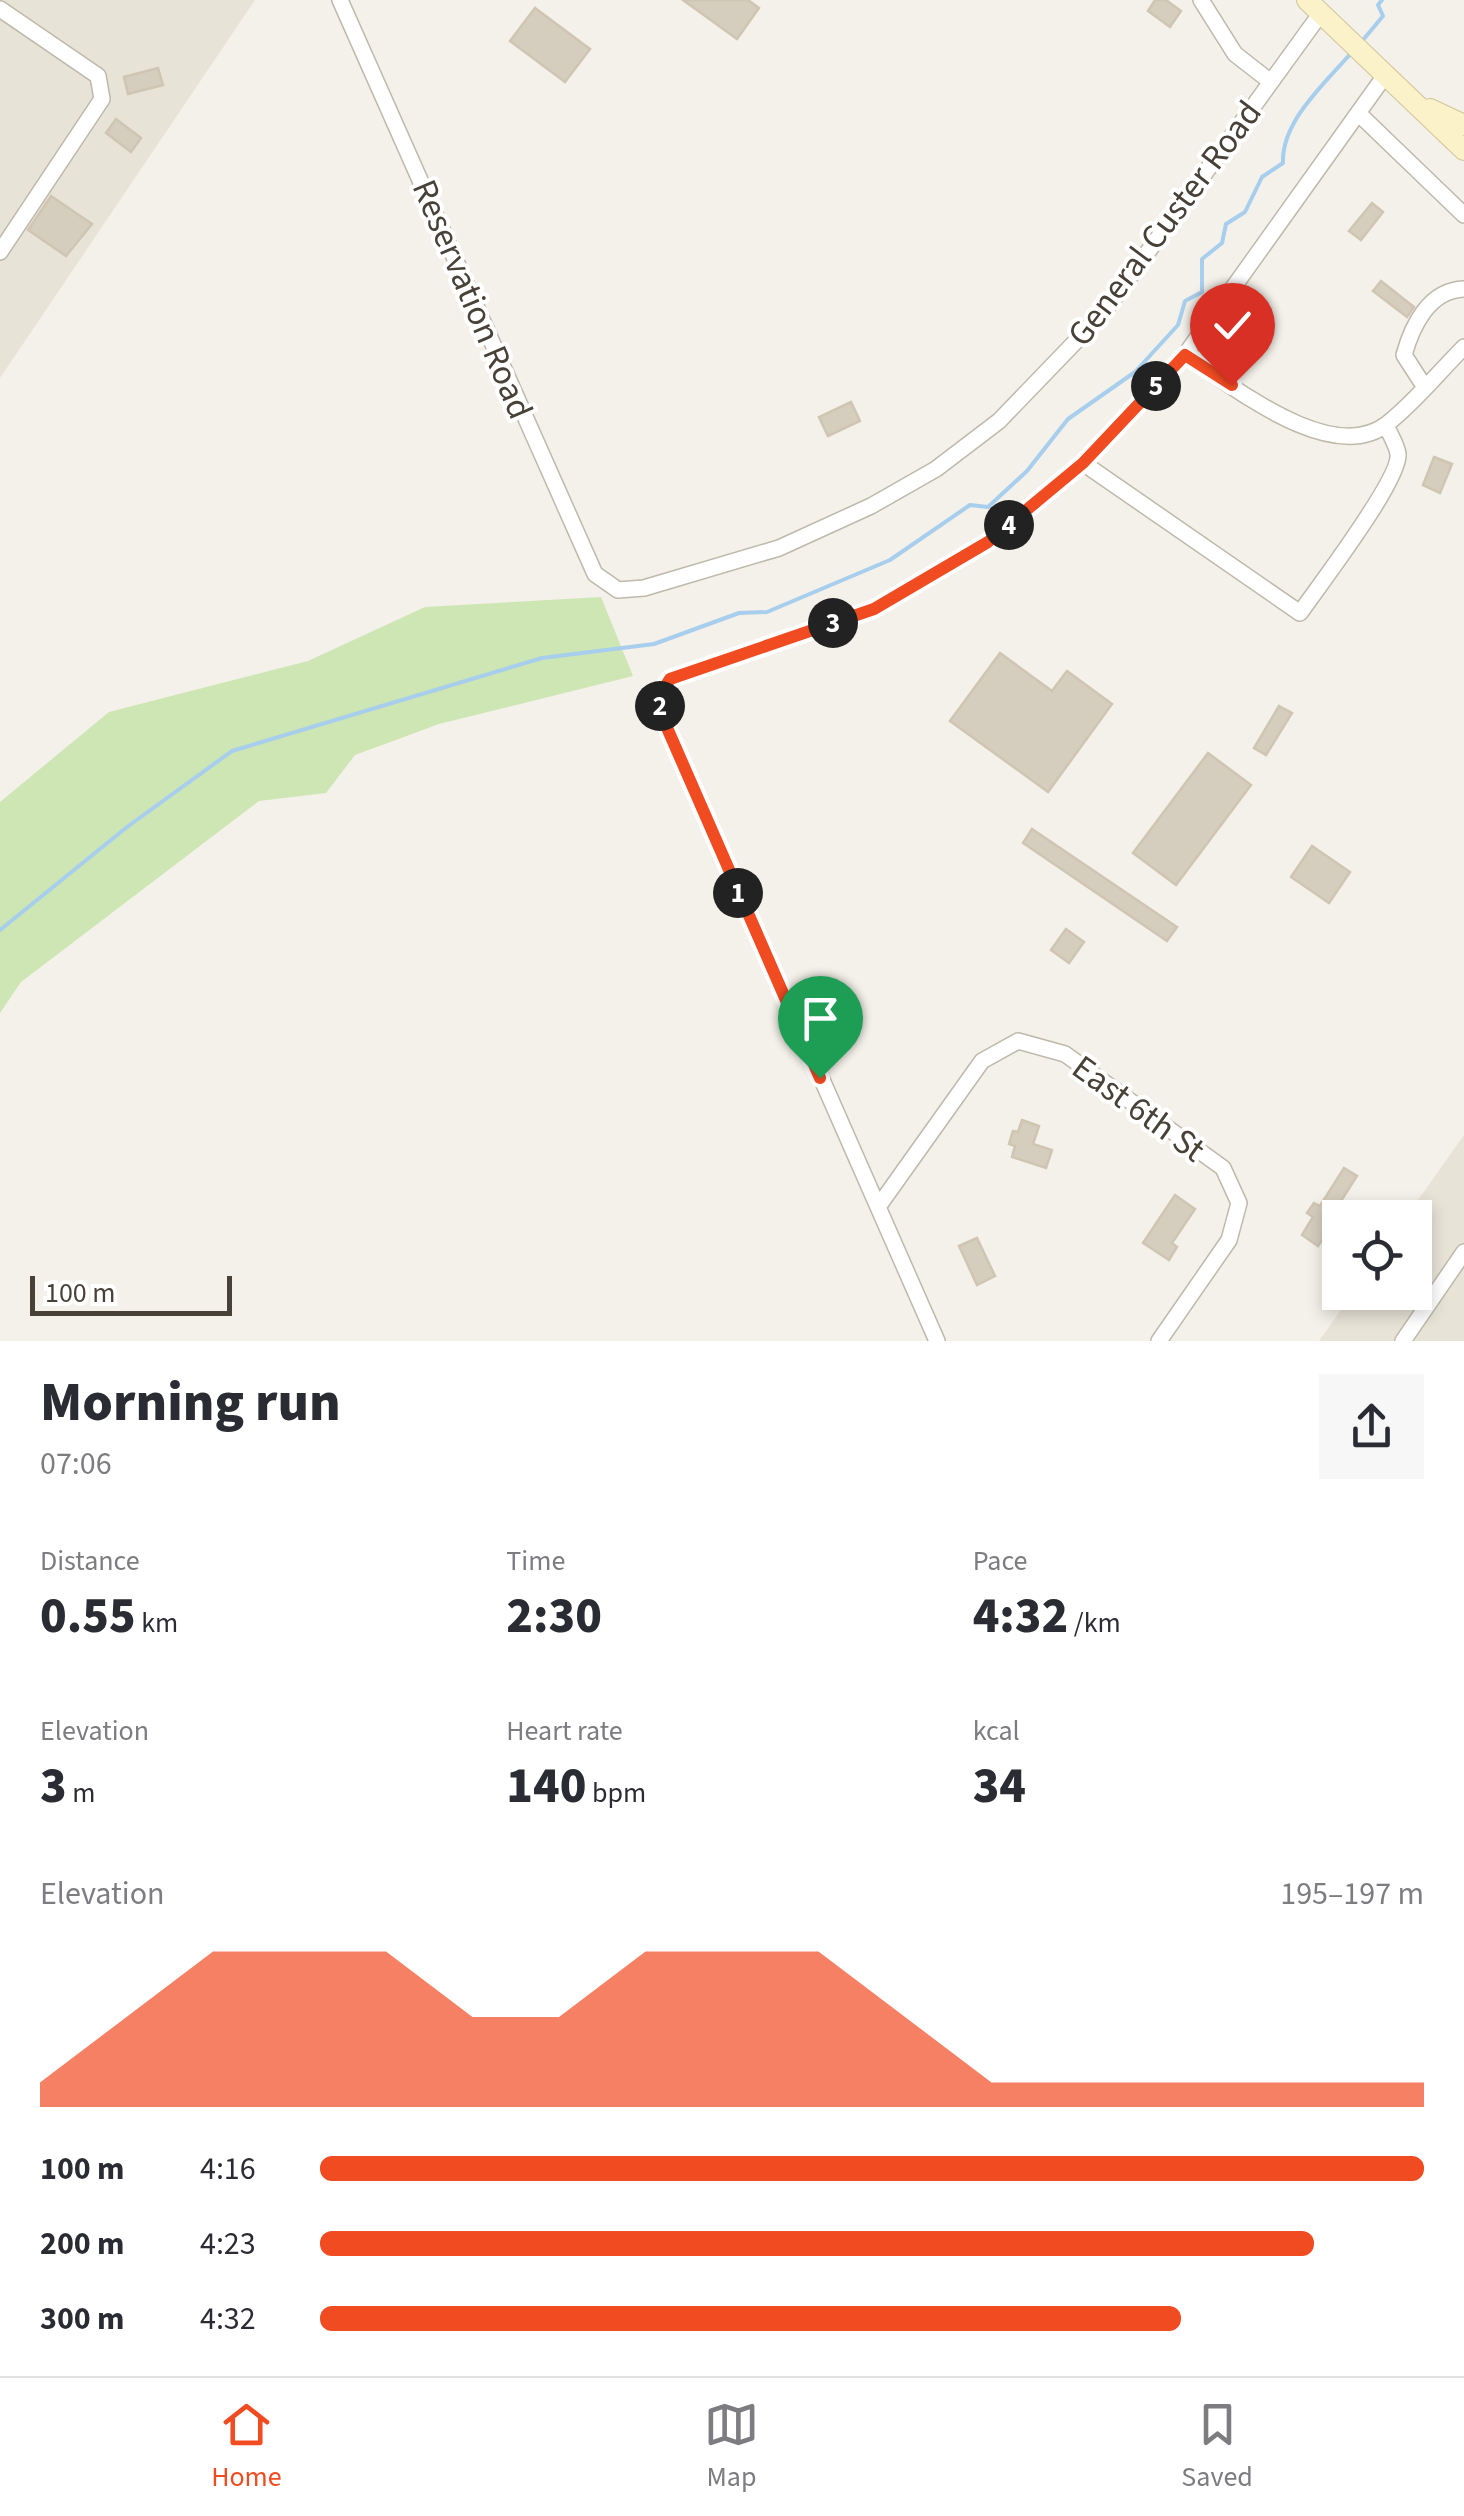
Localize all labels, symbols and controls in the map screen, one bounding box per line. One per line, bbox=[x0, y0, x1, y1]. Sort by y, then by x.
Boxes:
street label: General Custer Road bbox=[1056, 90, 1274, 357]
street label: Reservation Road bbox=[399, 172, 545, 427]
pin bbox=[1190, 283, 1275, 386]
icon: check bbox=[1205, 298, 1260, 353]
pin: 5 bbox=[1131, 361, 1181, 411]
text: 5 bbox=[1149, 366, 1163, 406]
pin: 4 bbox=[984, 500, 1034, 550]
text: 4 bbox=[1002, 505, 1016, 545]
pin: 3 bbox=[808, 598, 858, 648]
text: 3 bbox=[826, 603, 840, 643]
pin: 2 bbox=[635, 681, 685, 731]
text: 2 bbox=[653, 686, 667, 726]
pin: 1 bbox=[713, 868, 763, 918]
text: 1 bbox=[731, 873, 745, 913]
pin bbox=[778, 976, 863, 1079]
icon: arrive bbox=[793, 991, 848, 1046]
street label: East 6th St bbox=[1061, 1043, 1215, 1174]
map controls bbox=[1322, 1200, 1432, 1310]
button: locate bbox=[1322, 1200, 1432, 1310]
scale bar bbox=[30, 1271, 232, 1316]
text: 100 m bbox=[45, 1273, 116, 1313]
text: Morning run bbox=[40, 1364, 341, 1442]
button: share bbox=[1319, 1374, 1424, 1479]
text: 07:06 bbox=[40, 1441, 112, 1487]
text: Distance bbox=[40, 1541, 140, 1581]
text: Time bbox=[506, 1541, 565, 1581]
text: Pace bbox=[973, 1541, 1028, 1581]
text: 0.55 bbox=[40, 1581, 136, 1652]
text: 2:30 bbox=[506, 1581, 602, 1652]
text: 4:32 bbox=[973, 1581, 1068, 1652]
text: km bbox=[136, 1603, 178, 1643]
text: /km bbox=[1068, 1603, 1121, 1643]
text: Elevation bbox=[40, 1711, 149, 1751]
text: Heart rate bbox=[506, 1711, 623, 1751]
text: kcal bbox=[973, 1711, 1020, 1751]
text: 3 bbox=[40, 1751, 67, 1822]
text: 140 bbox=[506, 1751, 586, 1822]
text: 34 bbox=[973, 1751, 1026, 1822]
text: m bbox=[67, 1773, 96, 1813]
text: bpm bbox=[586, 1773, 646, 1813]
text: Elevation bbox=[40, 1871, 165, 1917]
text: 195–197 m bbox=[1280, 1871, 1424, 1917]
text: 100 m bbox=[40, 2146, 125, 2192]
text: 4:16 bbox=[200, 2146, 256, 2192]
text: 200 m bbox=[40, 2221, 125, 2267]
text: 4:23 bbox=[200, 2221, 256, 2267]
text: 300 m bbox=[40, 2296, 125, 2342]
text: 4:32 bbox=[200, 2296, 256, 2342]
tab: Home bbox=[211, 2397, 282, 2497]
tab: Map bbox=[704, 2397, 759, 2497]
tab: Saved bbox=[1181, 2397, 1253, 2497]

